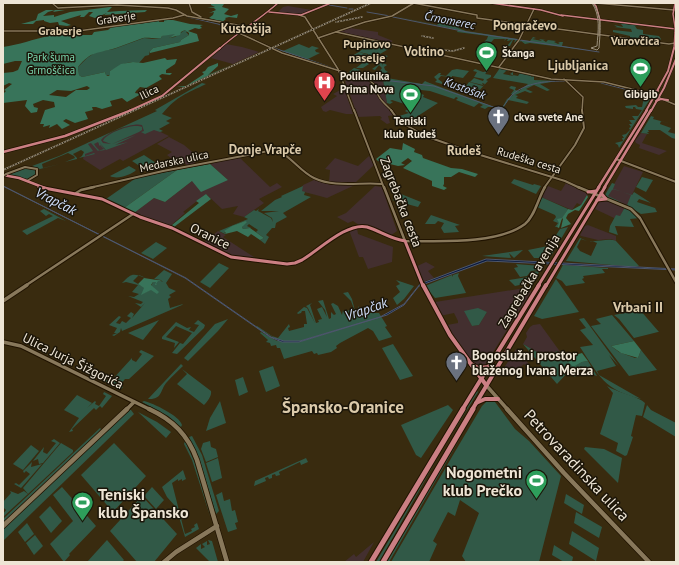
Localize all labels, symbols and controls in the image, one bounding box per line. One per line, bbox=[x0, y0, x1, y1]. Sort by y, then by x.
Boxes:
street label: Graberje bbox=[95, 8, 137, 28]
water label: Črnomerec bbox=[423, 8, 478, 32]
district label: Pongračevo bbox=[493, 17, 557, 34]
district label: Kustošija bbox=[221, 20, 271, 37]
district label: Graberje bbox=[38, 23, 82, 38]
district label: Vurovčica bbox=[610, 33, 659, 48]
district label: Pupinovo naselje bbox=[343, 36, 391, 65]
sports icon: Štanga bbox=[474, 40, 500, 73]
district label: Voltino bbox=[403, 43, 444, 60]
place label: Štanga bbox=[502, 46, 534, 60]
park label: Park šuma Grmoščica bbox=[27, 50, 75, 77]
sports icon: Gibigib bbox=[628, 55, 654, 88]
district label: Ljubljanica bbox=[548, 57, 608, 74]
hospital icon: Poliklinika Prima Nova bbox=[311, 69, 337, 102]
place label: Poliklinika Prima Nova bbox=[340, 69, 394, 96]
water label: Kustošak bbox=[442, 74, 488, 103]
street label: Ilica bbox=[137, 81, 161, 103]
sports icon: Teniski klub Rudeš bbox=[397, 82, 423, 115]
place label: Gibigib bbox=[624, 87, 658, 101]
church icon: ckva svete Ane bbox=[485, 104, 511, 137]
place label: ckva svete Ane bbox=[514, 110, 584, 124]
place label: Teniski klub Rudeš bbox=[384, 114, 436, 141]
district label: Donje Vrapče bbox=[229, 141, 302, 158]
district label: Rudeš bbox=[447, 142, 481, 159]
street label: Rudeška cesta bbox=[495, 144, 563, 176]
street label: Medarska ulica bbox=[138, 147, 210, 175]
street label: Zagrebačka cesta bbox=[376, 154, 426, 250]
water label: Vrapčak bbox=[32, 183, 80, 219]
street label: Oranice bbox=[187, 219, 233, 253]
street label: Zagrebačka avenija bbox=[494, 231, 564, 331]
water label: Vrapčak bbox=[342, 293, 390, 325]
district label: Vrbani II bbox=[612, 298, 663, 316]
street label: Ulica Jurja Šižgorića bbox=[20, 329, 126, 393]
place label: Bogoslužni prostor blaženog Ivana Merza bbox=[472, 347, 593, 379]
church icon: Bogoslužni prostor blaženog Ivana Merza bbox=[444, 349, 470, 382]
district label: Špansko-Oranice bbox=[282, 396, 404, 418]
street label: Petrovaradinska ulica bbox=[520, 405, 634, 525]
place label: Nogometni klub Prečko bbox=[443, 462, 522, 500]
sports icon: Nogometni klub Prečko bbox=[524, 468, 550, 501]
place label: Teniski klub Špansko bbox=[98, 484, 189, 522]
sports icon: Teniski klub Špansko bbox=[69, 490, 95, 523]

